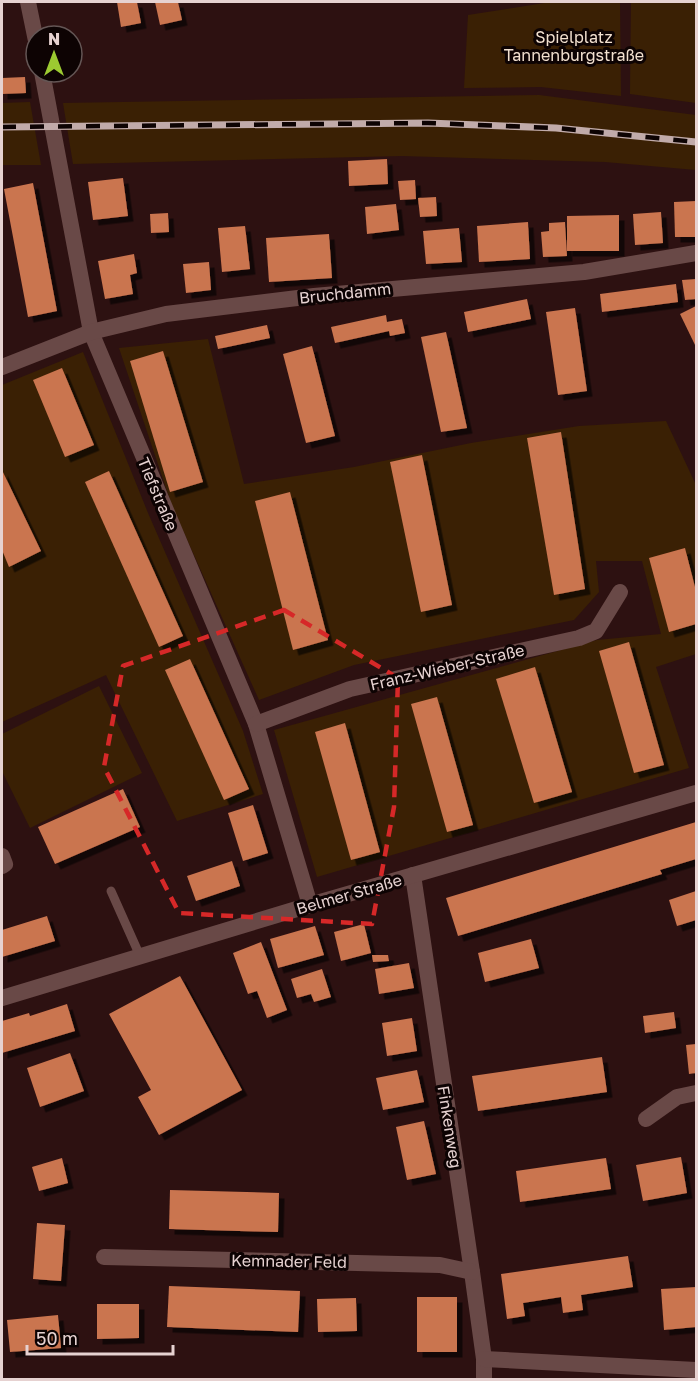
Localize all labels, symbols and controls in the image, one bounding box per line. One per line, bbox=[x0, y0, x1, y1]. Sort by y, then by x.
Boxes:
north arrow bbox=[24, 24, 84, 84]
park label: Spielplatz Tannenburgstraße bbox=[504, 27, 644, 65]
text: N bbox=[48, 29, 60, 49]
street label: Bruchdamm bbox=[298, 278, 392, 308]
street label: Tiefstraße bbox=[134, 454, 182, 534]
street label: Franz-Wieber-Straße bbox=[368, 640, 526, 694]
street label: Belmer Straße bbox=[294, 869, 404, 919]
street label: Finkenweg bbox=[434, 1084, 466, 1170]
street label: Kemnader Feld bbox=[231, 1250, 347, 1272]
scale bar bbox=[27, 1318, 172, 1356]
text: 50 m bbox=[36, 1327, 78, 1349]

